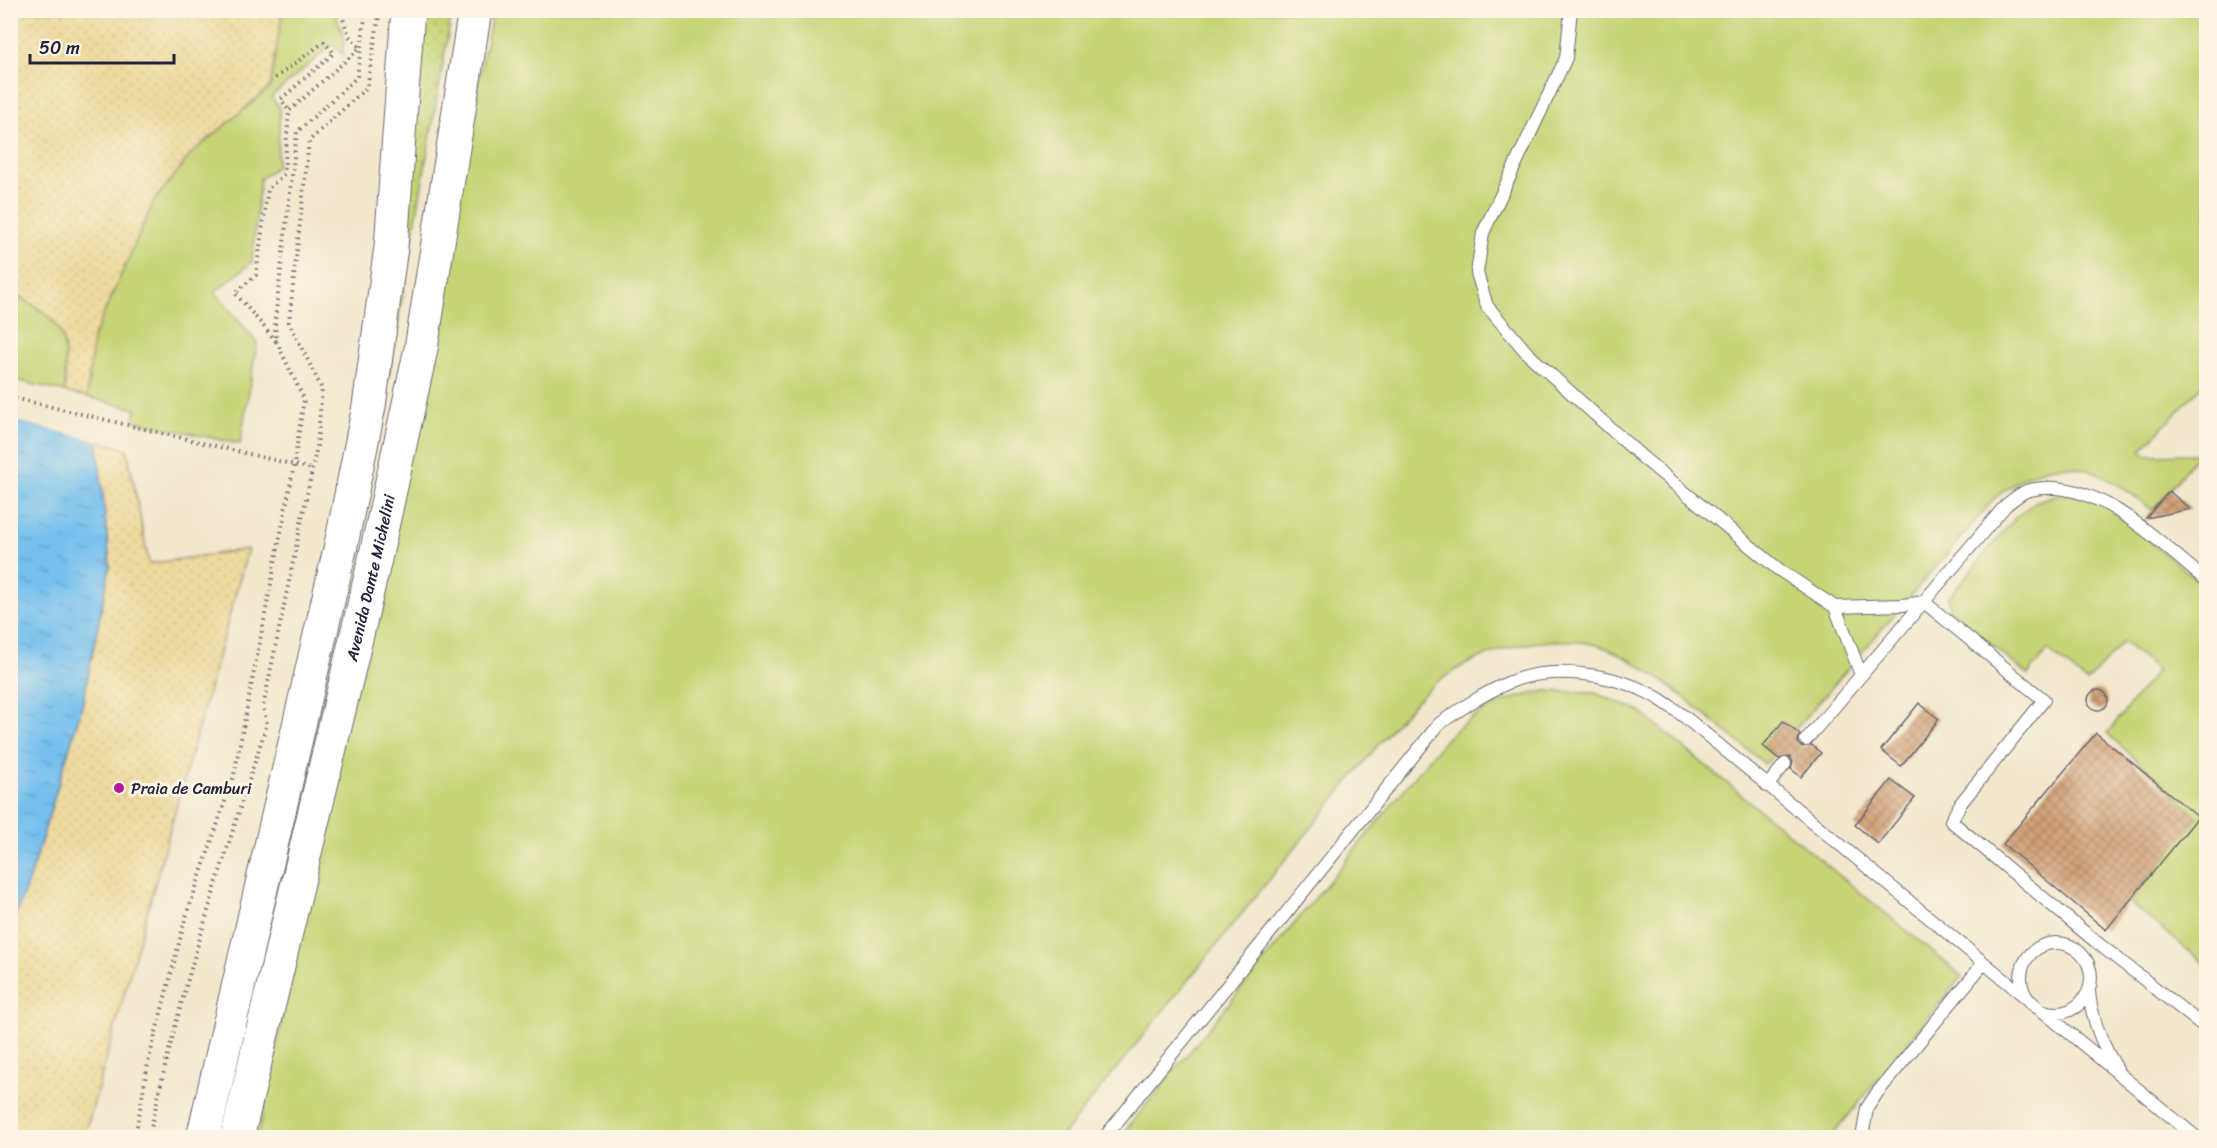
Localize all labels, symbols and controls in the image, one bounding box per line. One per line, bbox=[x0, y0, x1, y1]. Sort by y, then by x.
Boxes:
scale bar bbox=[30, 27, 174, 65]
text: 50 m bbox=[39, 32, 80, 64]
street label: Avenida Dante Michelini bbox=[336, 491, 403, 665]
place label: Praia de Camburi bbox=[131, 774, 252, 803]
marker: Praia de Camburi bbox=[112, 781, 126, 795]

